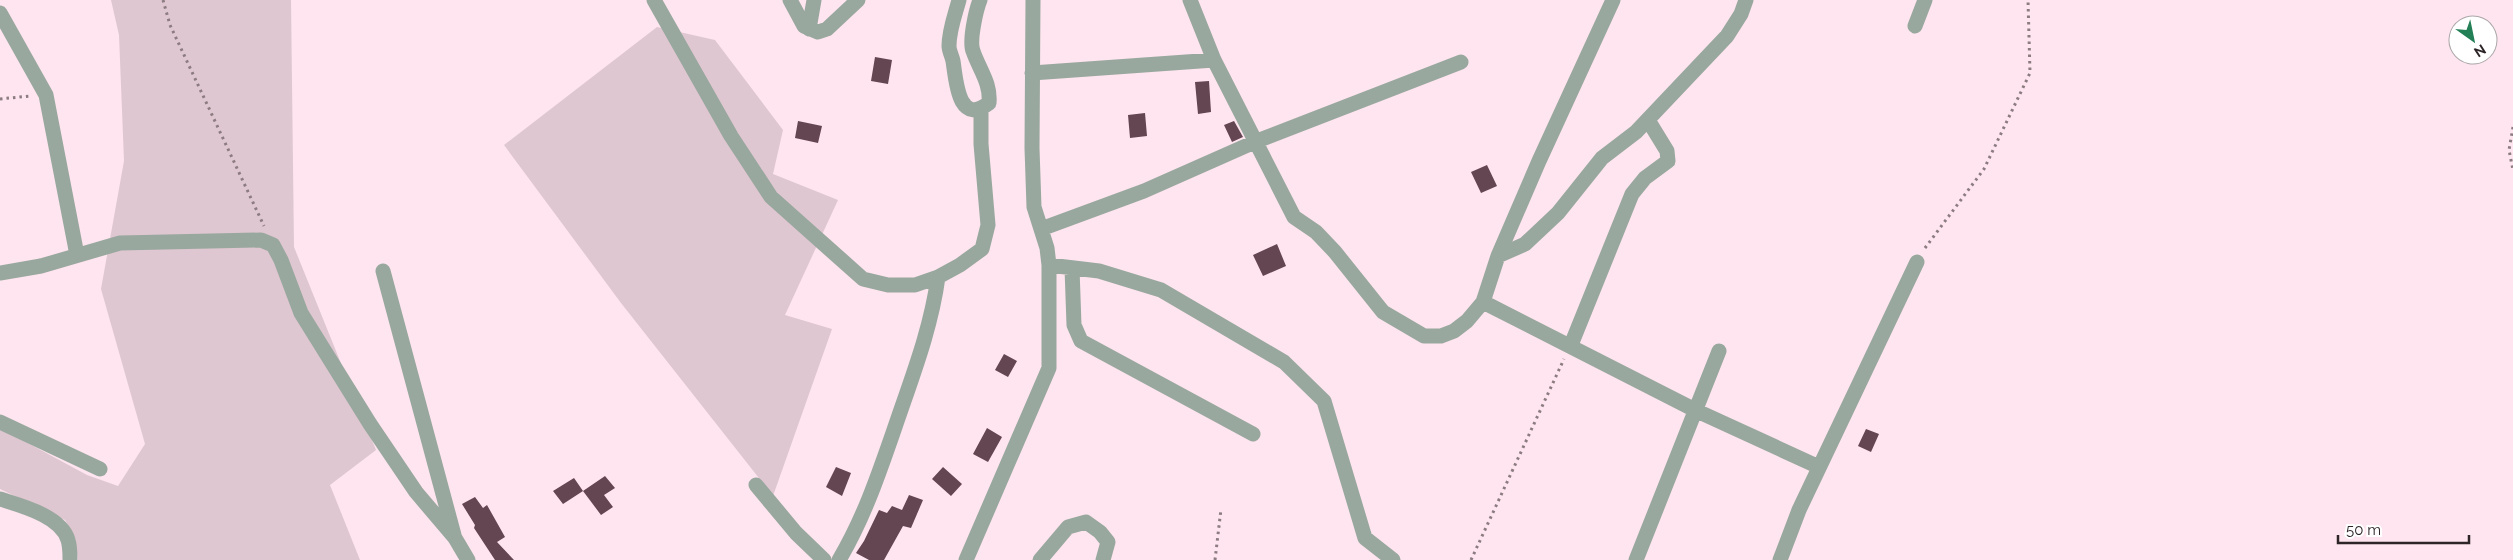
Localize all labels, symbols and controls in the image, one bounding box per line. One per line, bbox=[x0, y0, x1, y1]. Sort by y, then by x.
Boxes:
north arrow bbox=[2448, 15, 2498, 65]
text: N bbox=[2471, 41, 2489, 61]
scale bar bbox=[2338, 512, 2469, 544]
text: 50 m bbox=[2346, 521, 2381, 539]

